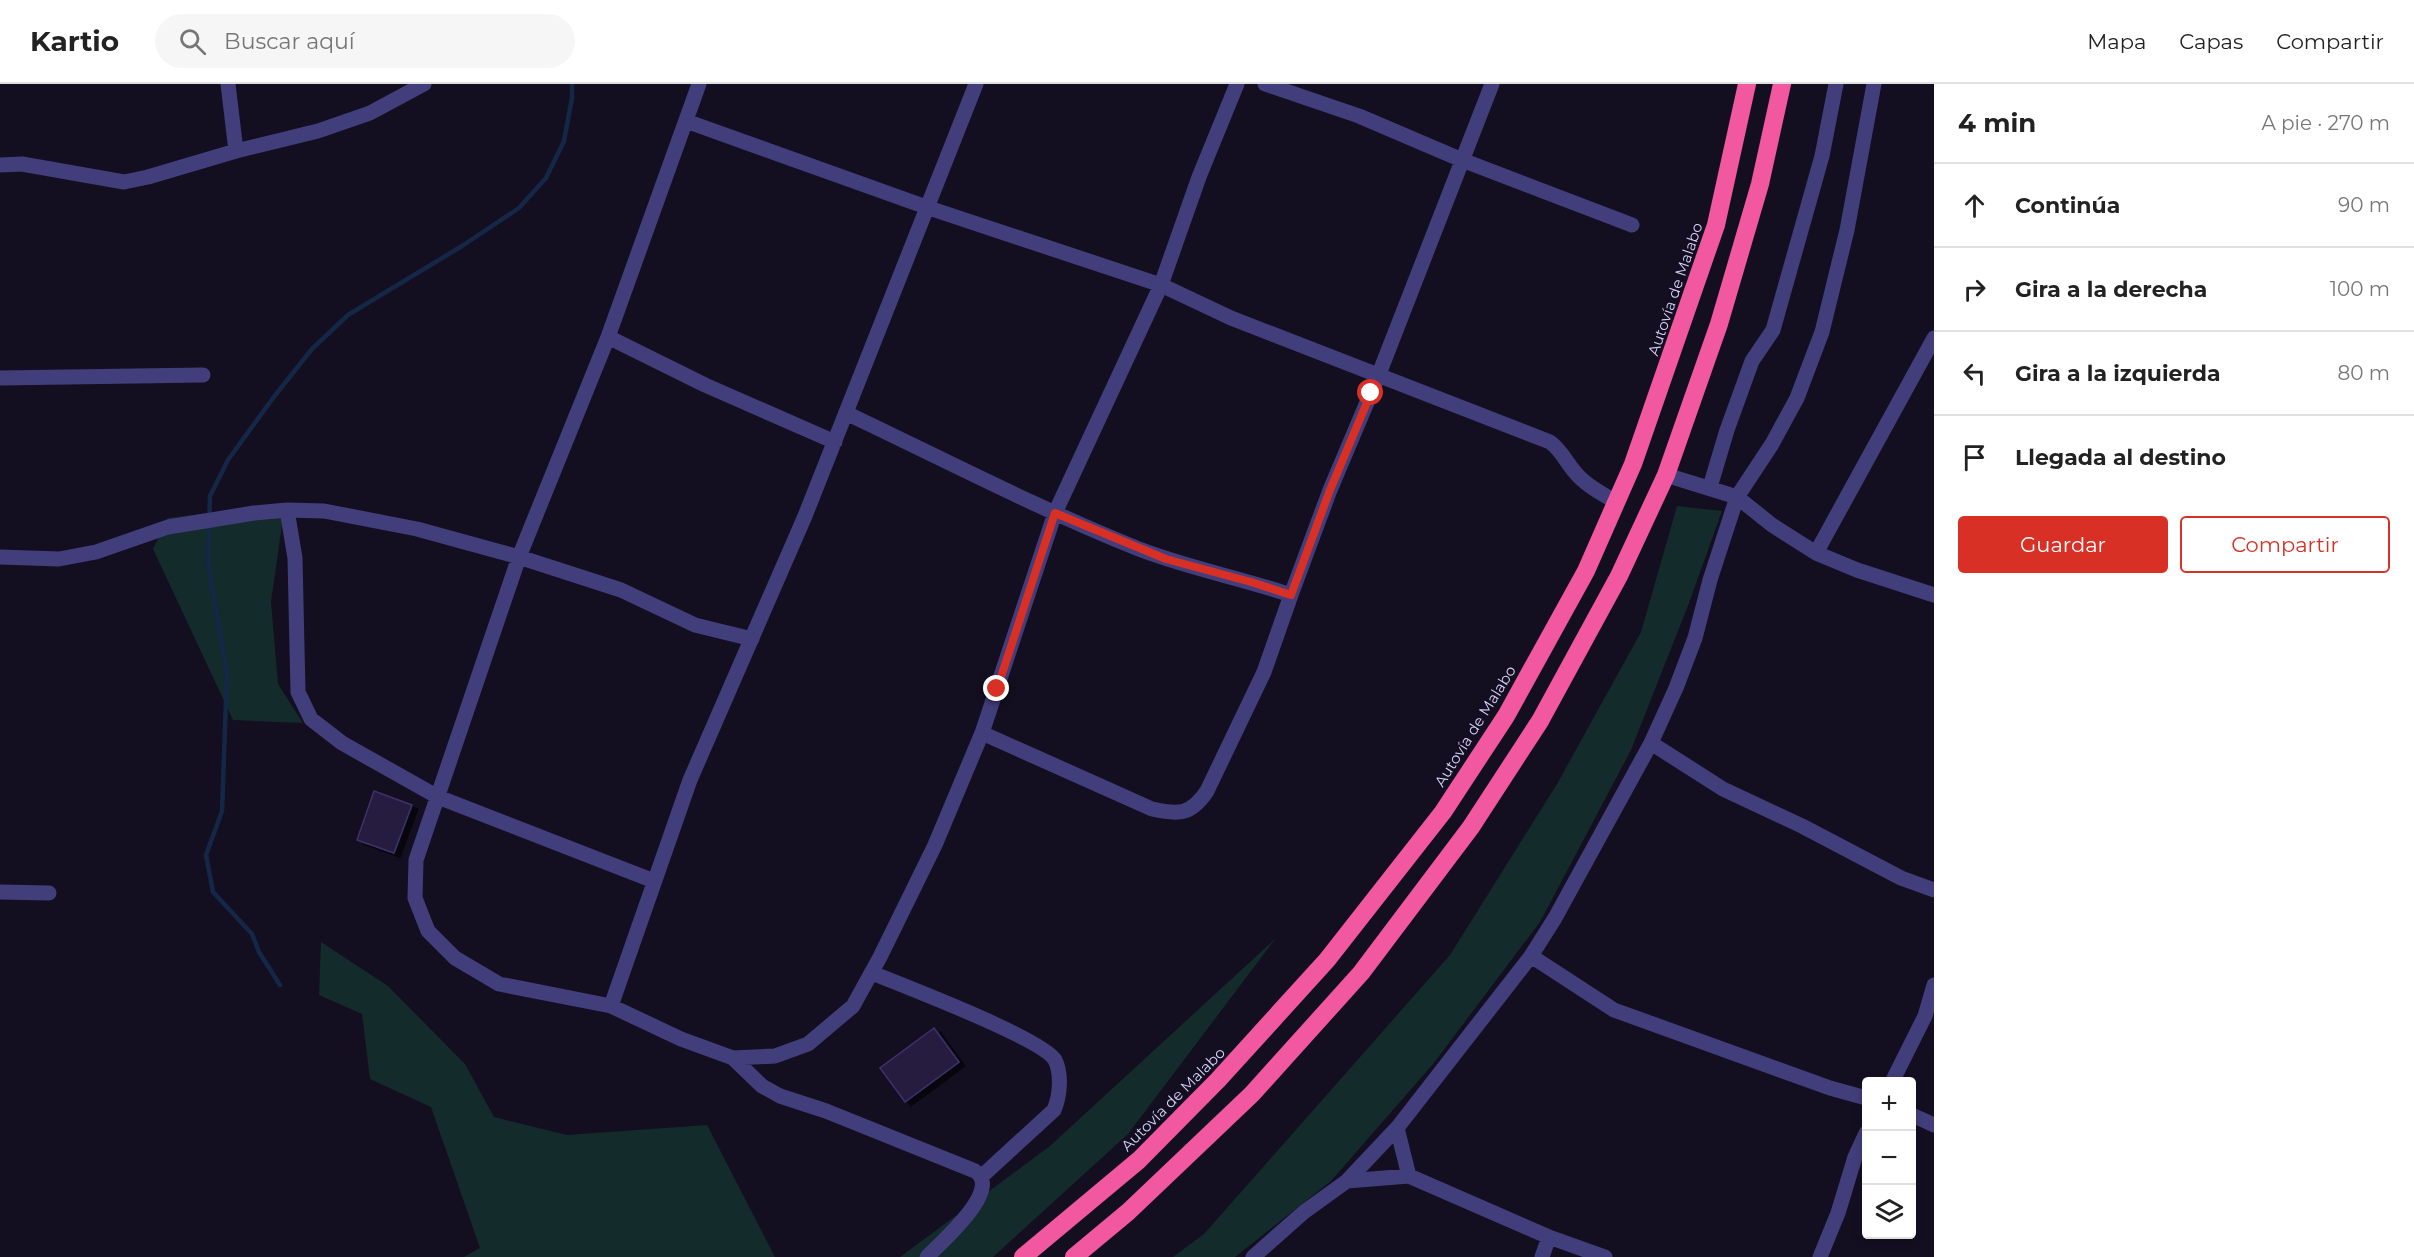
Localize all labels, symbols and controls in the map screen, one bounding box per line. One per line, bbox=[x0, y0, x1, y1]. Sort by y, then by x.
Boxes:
search box bbox=[155, 14, 575, 68]
text: Kartio bbox=[30, 24, 119, 58]
icon: search bbox=[176, 25, 209, 58]
text: Buscar aquí bbox=[224, 28, 355, 55]
text: Mapa bbox=[2087, 29, 2146, 54]
text: Capas bbox=[2179, 29, 2243, 54]
text: Compartir bbox=[2276, 29, 2384, 54]
text: 4 min bbox=[1958, 107, 2036, 139]
text: A pie · 270 m bbox=[2261, 111, 2390, 135]
icon: ahead bbox=[1958, 189, 1991, 222]
text: Continúa bbox=[2015, 192, 2120, 219]
text: 90 m bbox=[2338, 193, 2390, 217]
street label: Autovía de Malabo bbox=[1643, 220, 1707, 358]
icon: right bbox=[1958, 273, 1991, 306]
text: Gira a la derecha bbox=[2015, 276, 2207, 303]
text: 100 m bbox=[2330, 277, 2390, 301]
icon: left bbox=[1958, 357, 1991, 390]
text: Gira a la izquierda bbox=[2015, 360, 2221, 387]
text: 80 m bbox=[2338, 361, 2390, 385]
route start bbox=[1357, 379, 1383, 405]
icon: arrive bbox=[1958, 441, 1991, 474]
text: Llegada al destino bbox=[2015, 444, 2226, 471]
button: Guardar bbox=[1958, 516, 2168, 573]
button: Compartir bbox=[2180, 516, 2390, 573]
street label: Autovía de Malabo bbox=[1430, 662, 1520, 790]
route end bbox=[983, 675, 1009, 701]
street label: Autovía de Malabo bbox=[1117, 1043, 1229, 1155]
map controls bbox=[1862, 1077, 1916, 1239]
button: + bbox=[1862, 1077, 1916, 1131]
button: − bbox=[1862, 1131, 1916, 1185]
button: layers bbox=[1862, 1185, 1916, 1239]

